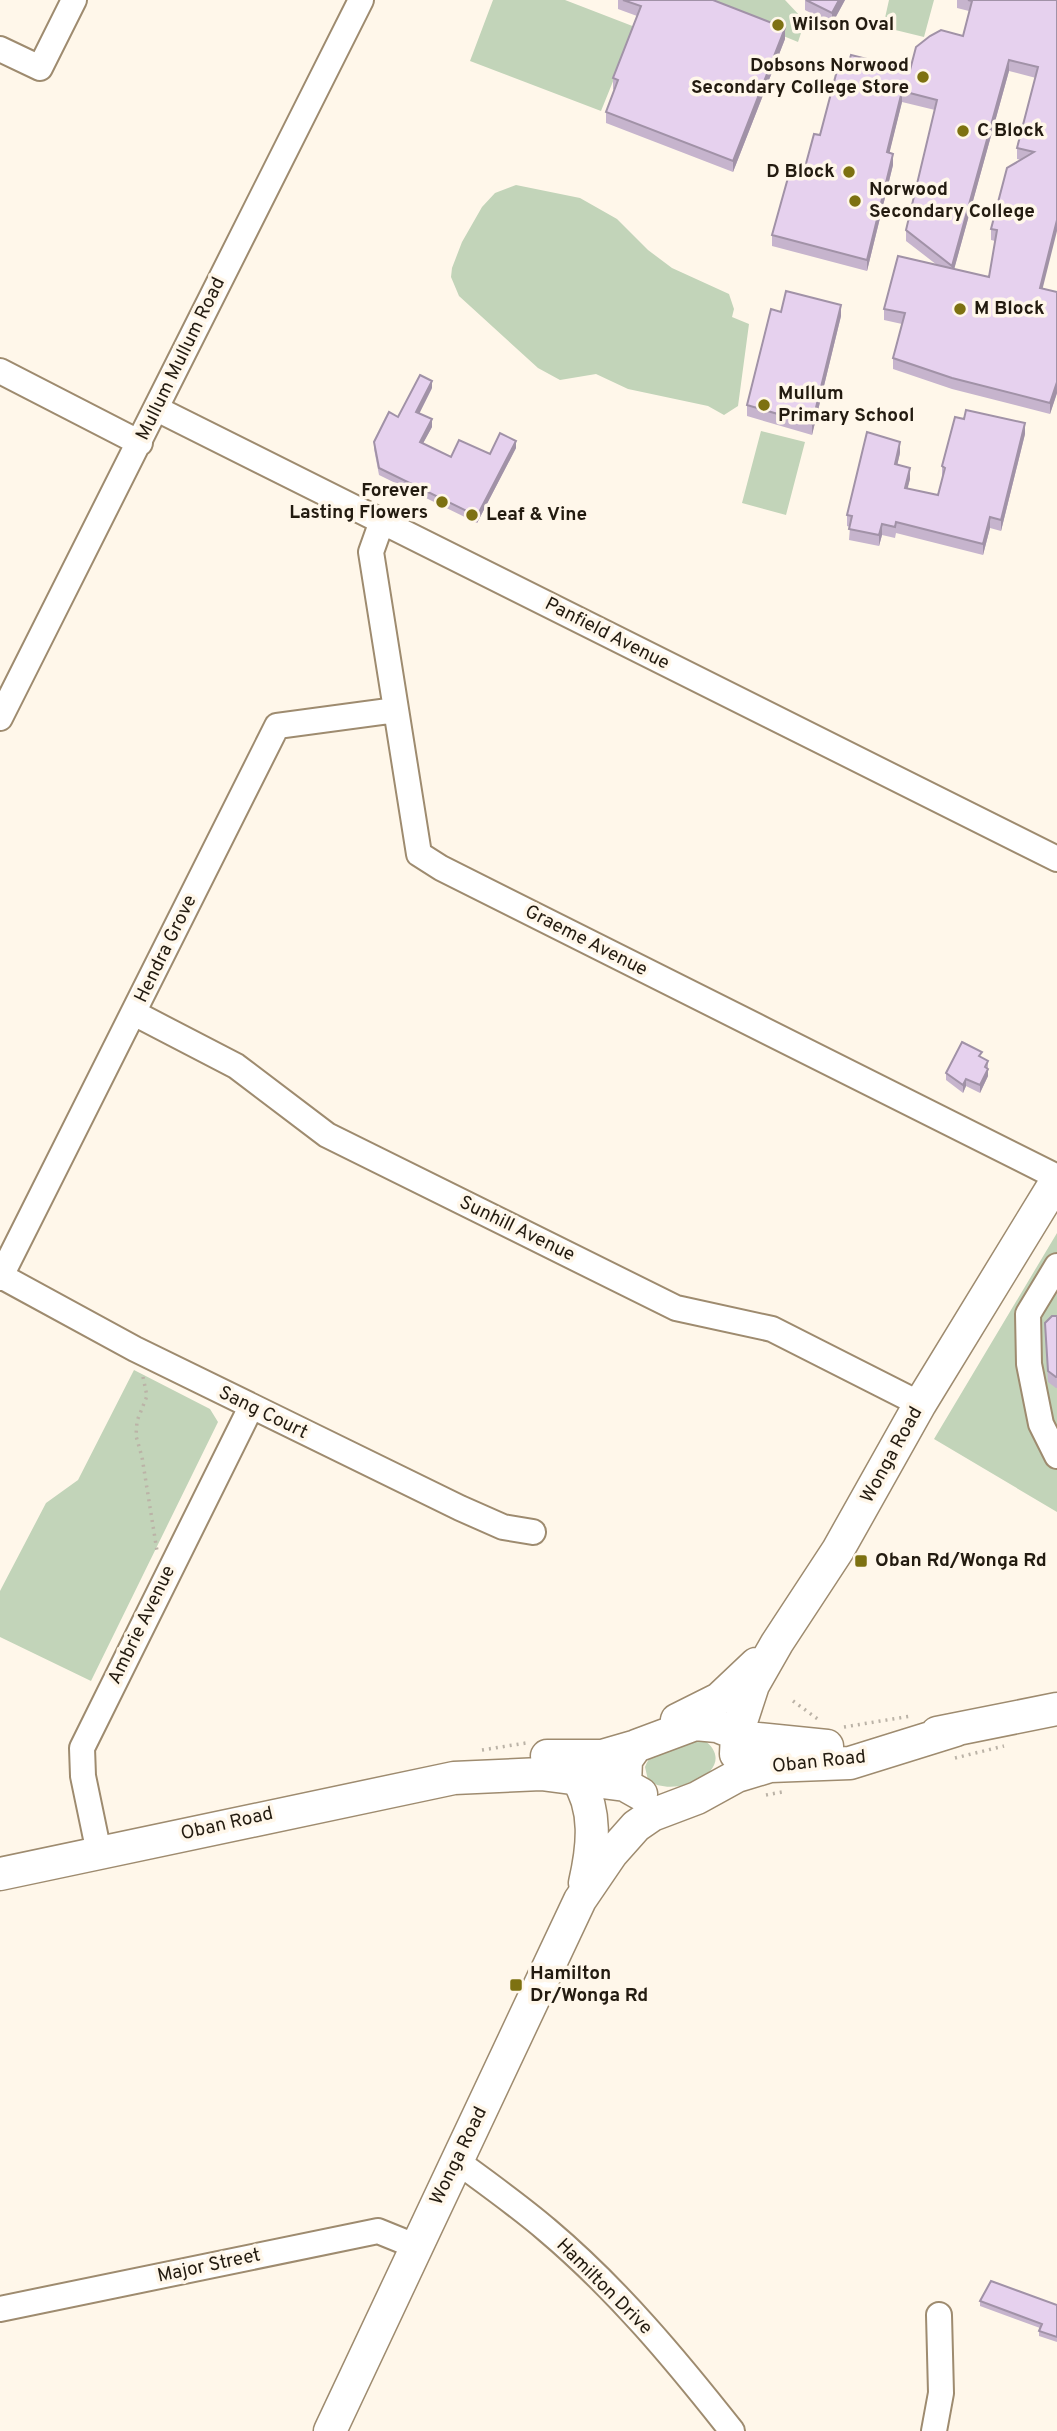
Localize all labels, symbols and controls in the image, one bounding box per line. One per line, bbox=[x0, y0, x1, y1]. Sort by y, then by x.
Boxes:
place label: Wilson Oval bbox=[792, 13, 894, 37]
marker: Wilson Oval bbox=[770, 17, 786, 33]
place label: Dobsons Norwood Secondary College Store bbox=[691, 54, 909, 100]
marker: Dobsons Norwood Secondary College Store bbox=[915, 69, 931, 85]
place label: C Block bbox=[977, 119, 1045, 143]
marker: C Block bbox=[955, 123, 971, 139]
place label: D Block bbox=[766, 160, 835, 184]
marker: D Block bbox=[841, 164, 857, 180]
place label: Norwood Secondary College bbox=[869, 178, 1035, 224]
marker: Norwood Secondary College bbox=[847, 193, 863, 209]
street label: Mullum Mullum Road bbox=[131, 273, 231, 445]
place label: M Block bbox=[974, 297, 1045, 321]
marker: M Block bbox=[952, 301, 968, 317]
place label: Mullum Primary School bbox=[778, 382, 914, 428]
marker: Mullum Primary School bbox=[756, 397, 772, 413]
place label: Forever Lasting Flowers bbox=[289, 479, 428, 525]
marker: Forever Lasting Flowers bbox=[434, 494, 450, 510]
place label: Leaf & Vine bbox=[486, 503, 587, 527]
marker: Leaf & Vine bbox=[464, 507, 480, 523]
street label: Panfield Avenue bbox=[541, 592, 673, 676]
street label: Hendra Grove bbox=[130, 891, 202, 1007]
street label: Graeme Avenue bbox=[521, 900, 651, 982]
street label: Sunhill Avenue bbox=[455, 1191, 579, 1267]
street label: Sang Court bbox=[214, 1381, 312, 1445]
street label: Wonga Road bbox=[856, 1403, 928, 1507]
place label: Oban Rd/Wonga Rd bbox=[875, 1549, 1047, 1573]
marker: Oban Rd/Wonga Rd bbox=[853, 1553, 869, 1569]
street label: Ambrie Avenue bbox=[103, 1562, 181, 1688]
street label: Oban Road bbox=[771, 1745, 867, 1779]
street label: Oban Road bbox=[178, 1802, 276, 1846]
place label: Hamilton Dr/Wonga Rd bbox=[530, 1962, 648, 2008]
marker: Hamilton Dr/Wonga Rd bbox=[508, 1977, 524, 1993]
street label: Wonga Road bbox=[425, 2103, 493, 2209]
street label: Hamilton Drive bbox=[551, 2234, 657, 2340]
street label: Major Street bbox=[155, 2243, 263, 2289]

